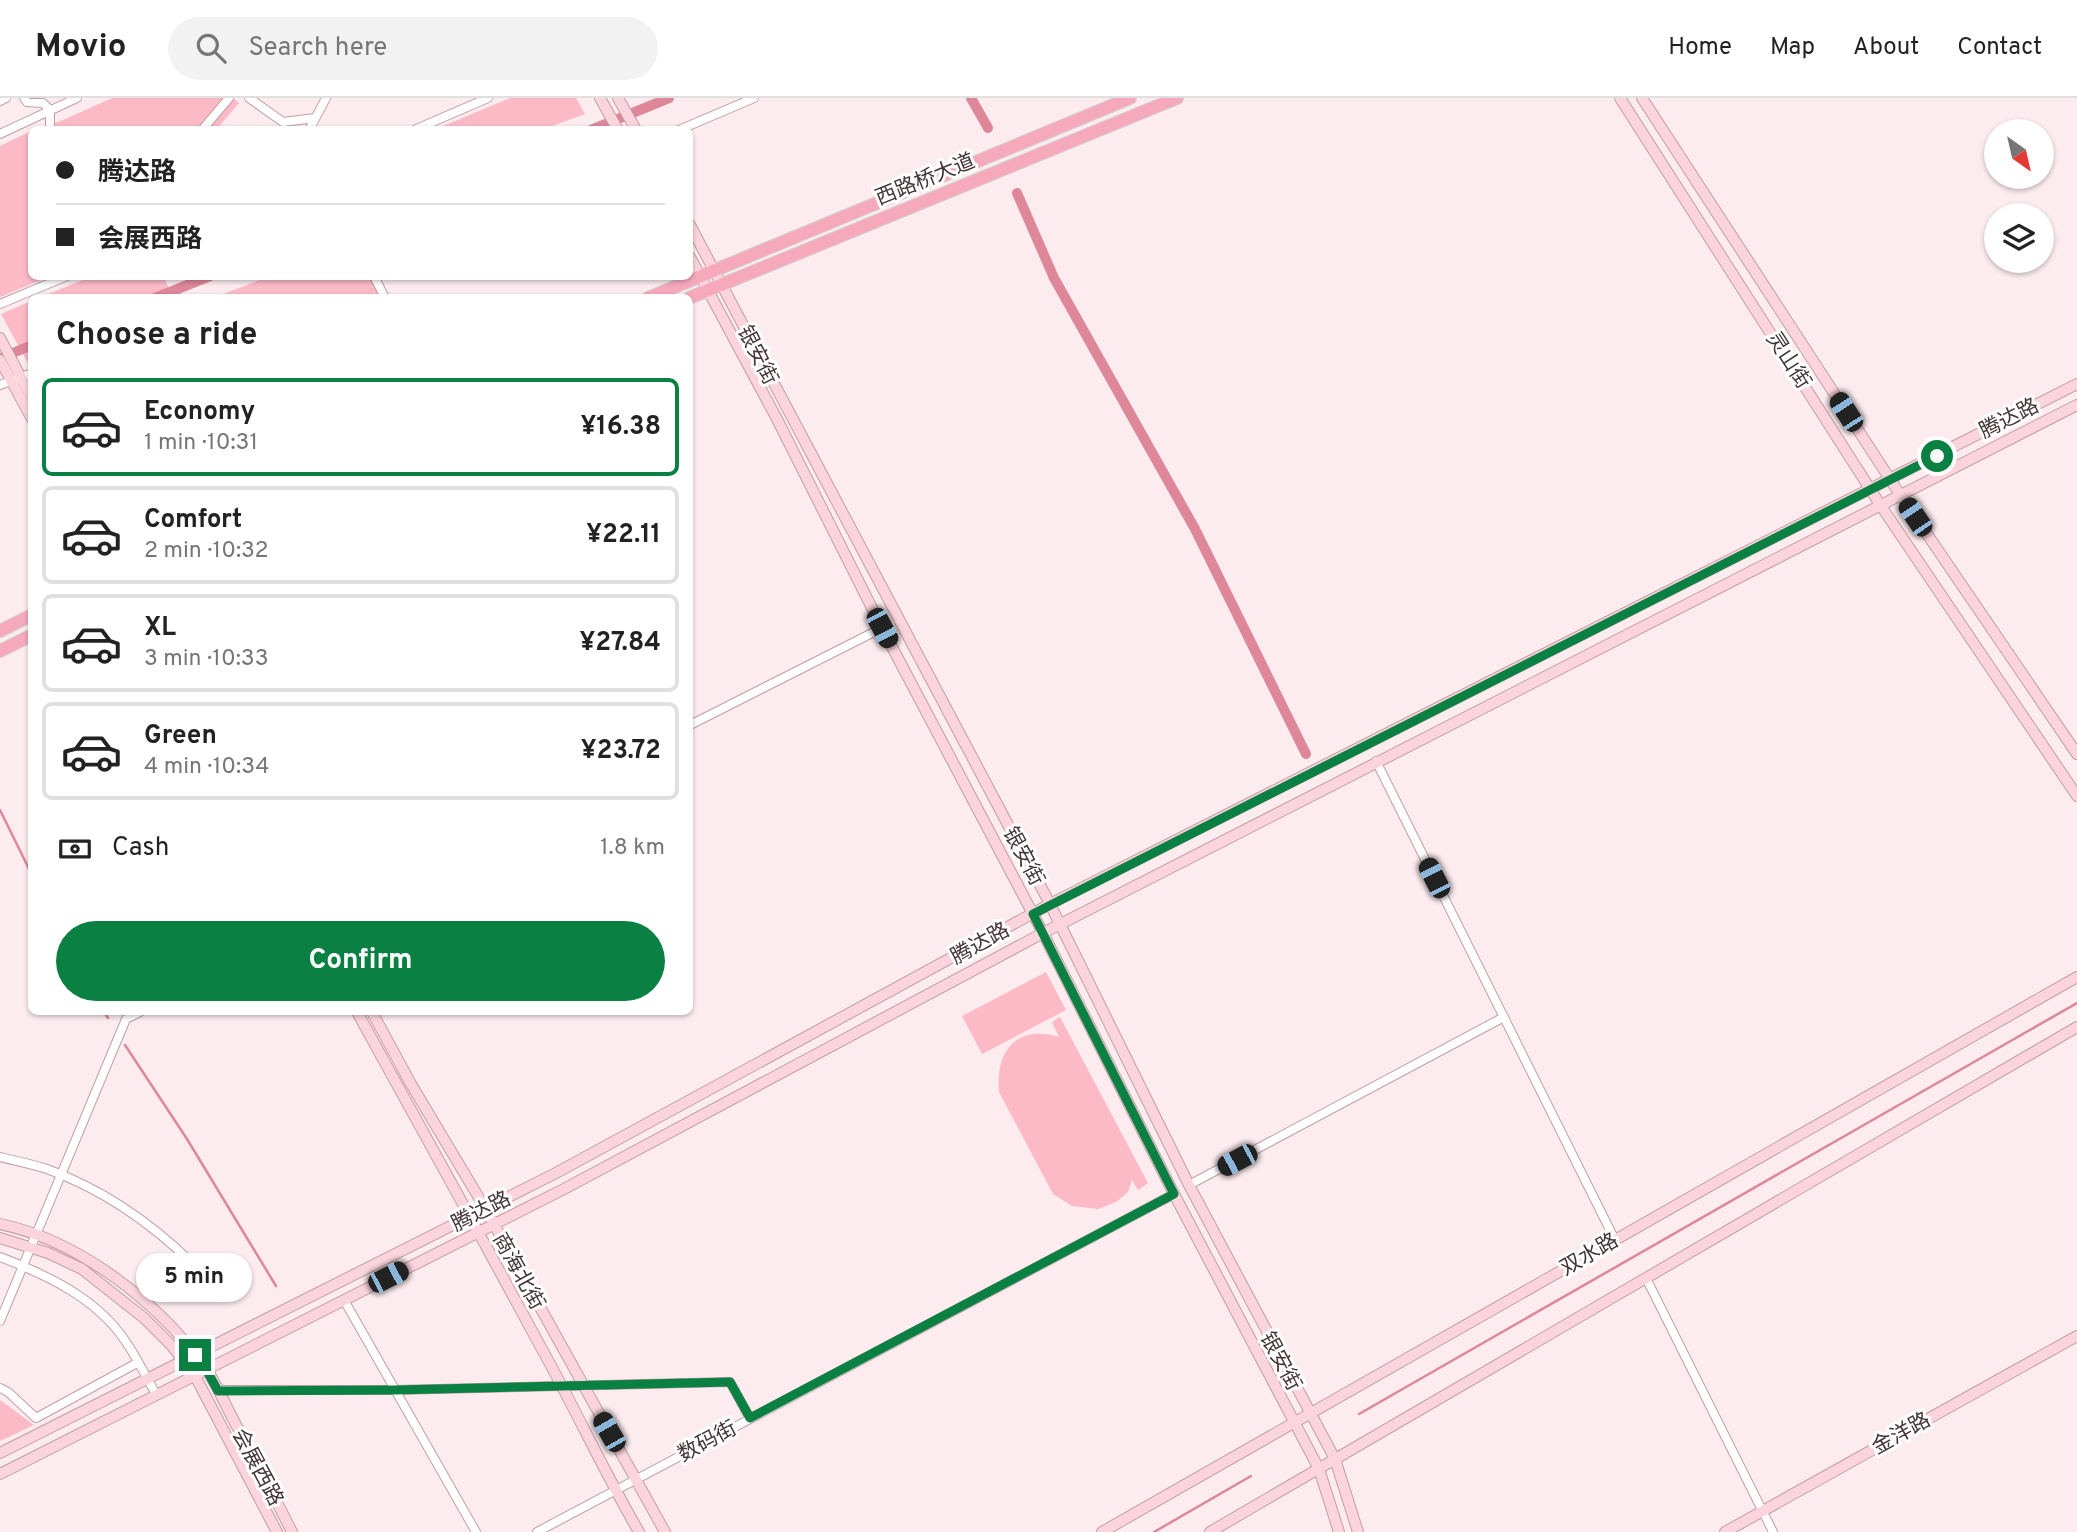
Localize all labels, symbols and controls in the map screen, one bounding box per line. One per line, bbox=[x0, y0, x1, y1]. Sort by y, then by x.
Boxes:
search box bbox=[168, 17, 658, 80]
text: Movio bbox=[35, 27, 126, 69]
icon: search bbox=[192, 29, 230, 67]
text: Search here bbox=[248, 32, 387, 65]
text: Home bbox=[1668, 33, 1732, 63]
text: Map bbox=[1770, 33, 1815, 63]
text: About bbox=[1853, 33, 1919, 63]
text: Contact bbox=[1957, 33, 2042, 63]
north arrow bbox=[1984, 119, 2054, 189]
map controls bbox=[1984, 119, 2054, 273]
street label: 西路桥大道 bbox=[872, 148, 979, 213]
text: 腾达路 bbox=[98, 157, 176, 190]
button: layers bbox=[1984, 203, 2054, 273]
text: 会展西路 bbox=[98, 224, 202, 257]
text: Choose a ride bbox=[56, 316, 257, 356]
street label: 银安街 bbox=[730, 321, 783, 390]
street label: 灵山街 bbox=[1759, 327, 1816, 395]
car bbox=[1826, 389, 1867, 435]
street label: 腾达路 bbox=[1975, 393, 2044, 446]
icon: car bbox=[60, 396, 123, 459]
text: Economy bbox=[144, 396, 255, 429]
text: ¥16.38 bbox=[581, 411, 661, 444]
text: 1 min · 10:31 bbox=[144, 429, 258, 458]
route start bbox=[1921, 440, 1953, 472]
car bbox=[1895, 494, 1936, 540]
icon: car bbox=[60, 504, 123, 567]
text: Comfort bbox=[144, 504, 242, 537]
text: ¥22.11 bbox=[586, 519, 661, 552]
text: 2 min · 10:32 bbox=[144, 537, 269, 566]
car bbox=[863, 605, 902, 651]
icon: car bbox=[60, 612, 123, 675]
text: XL bbox=[144, 612, 176, 645]
text: ¥27.84 bbox=[580, 627, 661, 660]
text: 3 min · 10:33 bbox=[144, 645, 269, 674]
icon: car bbox=[60, 720, 123, 783]
text: Green bbox=[144, 720, 217, 753]
text: ¥23.72 bbox=[581, 735, 661, 768]
text: 4 min · 10:34 bbox=[144, 753, 269, 782]
street label: 银安街 bbox=[996, 823, 1049, 891]
icon: cash bbox=[56, 830, 94, 868]
text: Cash bbox=[112, 832, 169, 865]
text: 1.8 km bbox=[600, 834, 665, 863]
car bbox=[1416, 855, 1453, 901]
street label: 腾达路 bbox=[947, 917, 1015, 971]
button: Confirm bbox=[56, 921, 665, 1001]
car bbox=[1214, 1141, 1261, 1179]
street label: 腾达路 bbox=[447, 1186, 516, 1239]
street label: 商海北街 bbox=[486, 1228, 550, 1315]
street label: 双水路 bbox=[1556, 1228, 1624, 1283]
callout: 5 min bbox=[137, 1254, 253, 1302]
car bbox=[365, 1258, 412, 1296]
text: 5 min bbox=[164, 1263, 224, 1292]
street label: 银安街 bbox=[1253, 1328, 1306, 1396]
route end bbox=[179, 1339, 211, 1371]
street label: 金洋路 bbox=[1868, 1407, 1936, 1461]
car bbox=[590, 1409, 629, 1455]
street label: 数码街 bbox=[674, 1416, 742, 1469]
street label: 会展西路 bbox=[225, 1424, 288, 1511]

